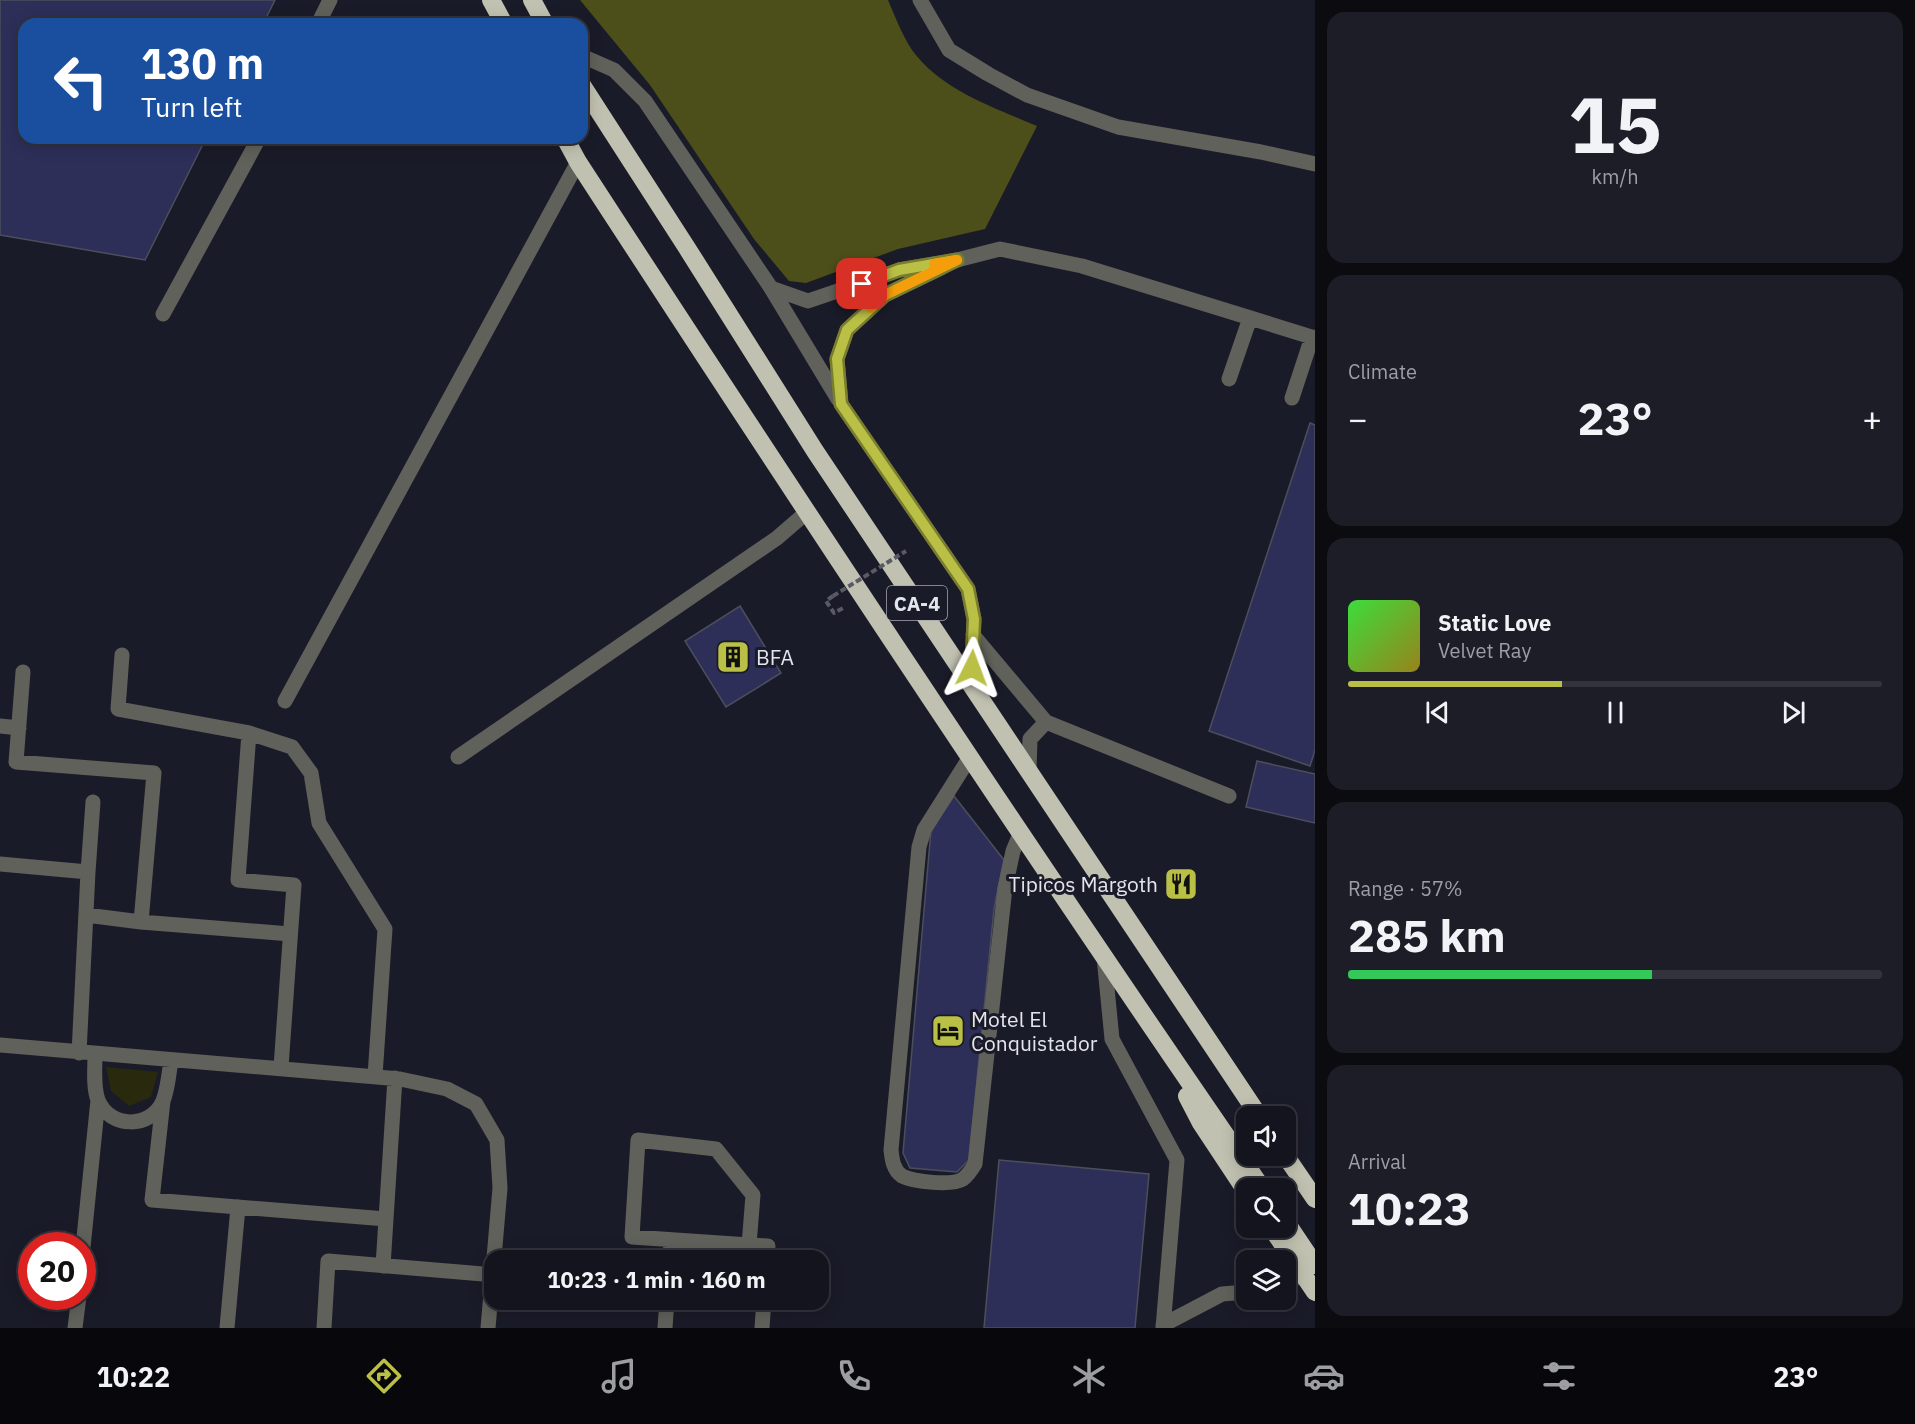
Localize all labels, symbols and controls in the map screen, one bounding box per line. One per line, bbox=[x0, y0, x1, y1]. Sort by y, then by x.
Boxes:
text: 130 m bbox=[141, 36, 264, 91]
icon: left bbox=[42, 42, 120, 120]
text: 15 bbox=[1568, 73, 1662, 174]
text: Turn left bbox=[141, 89, 242, 124]
text: km/h bbox=[1591, 163, 1639, 190]
pin bbox=[836, 258, 887, 309]
icon: arrive bbox=[845, 267, 878, 300]
text: Climate bbox=[1348, 358, 1417, 385]
text: 23° bbox=[1577, 389, 1653, 447]
text: − bbox=[1348, 397, 1368, 440]
text: + bbox=[1862, 397, 1882, 440]
road number: CA-4 bbox=[887, 586, 947, 620]
text: Static Love bbox=[1438, 608, 1551, 637]
position arrow bbox=[940, 636, 1004, 700]
text: Velvet Ray bbox=[1438, 637, 1531, 664]
building icon: BFA bbox=[715, 639, 751, 675]
place label: BFA bbox=[756, 643, 794, 671]
icon: previous bbox=[1421, 696, 1454, 729]
icon: pause bbox=[1599, 696, 1632, 729]
icon: next bbox=[1777, 696, 1810, 729]
restaurant icon: Tipicos Margoth bbox=[1163, 866, 1199, 902]
place label: Tipicos Margoth bbox=[1008, 870, 1158, 898]
text: Range · 57% bbox=[1348, 875, 1463, 902]
text: 285 km bbox=[1348, 906, 1506, 964]
place label: Motel El Conquistador bbox=[971, 1005, 1098, 1057]
hotel icon: Motel El Conquistador bbox=[930, 1013, 966, 1049]
map controls bbox=[1236, 1106, 1296, 1310]
button: sound bbox=[1236, 1106, 1296, 1166]
text: Arrival bbox=[1348, 1148, 1406, 1175]
button: search bbox=[1236, 1178, 1296, 1238]
text: 10:23 bbox=[1348, 1179, 1471, 1237]
speed limit sign: 20 bbox=[18, 1232, 96, 1310]
button: layers bbox=[1236, 1250, 1296, 1310]
text: 10:23 · 1 min · 160 m bbox=[547, 1265, 766, 1294]
icon: directions bbox=[363, 1355, 405, 1397]
icon: music bbox=[598, 1355, 640, 1397]
icon: phone bbox=[833, 1355, 875, 1397]
icon: climate bbox=[1068, 1355, 1110, 1397]
icon: car bbox=[1303, 1355, 1345, 1397]
icon: filters bbox=[1538, 1355, 1580, 1397]
text: 10:22 bbox=[97, 1359, 170, 1394]
text: 23° bbox=[1773, 1359, 1818, 1394]

